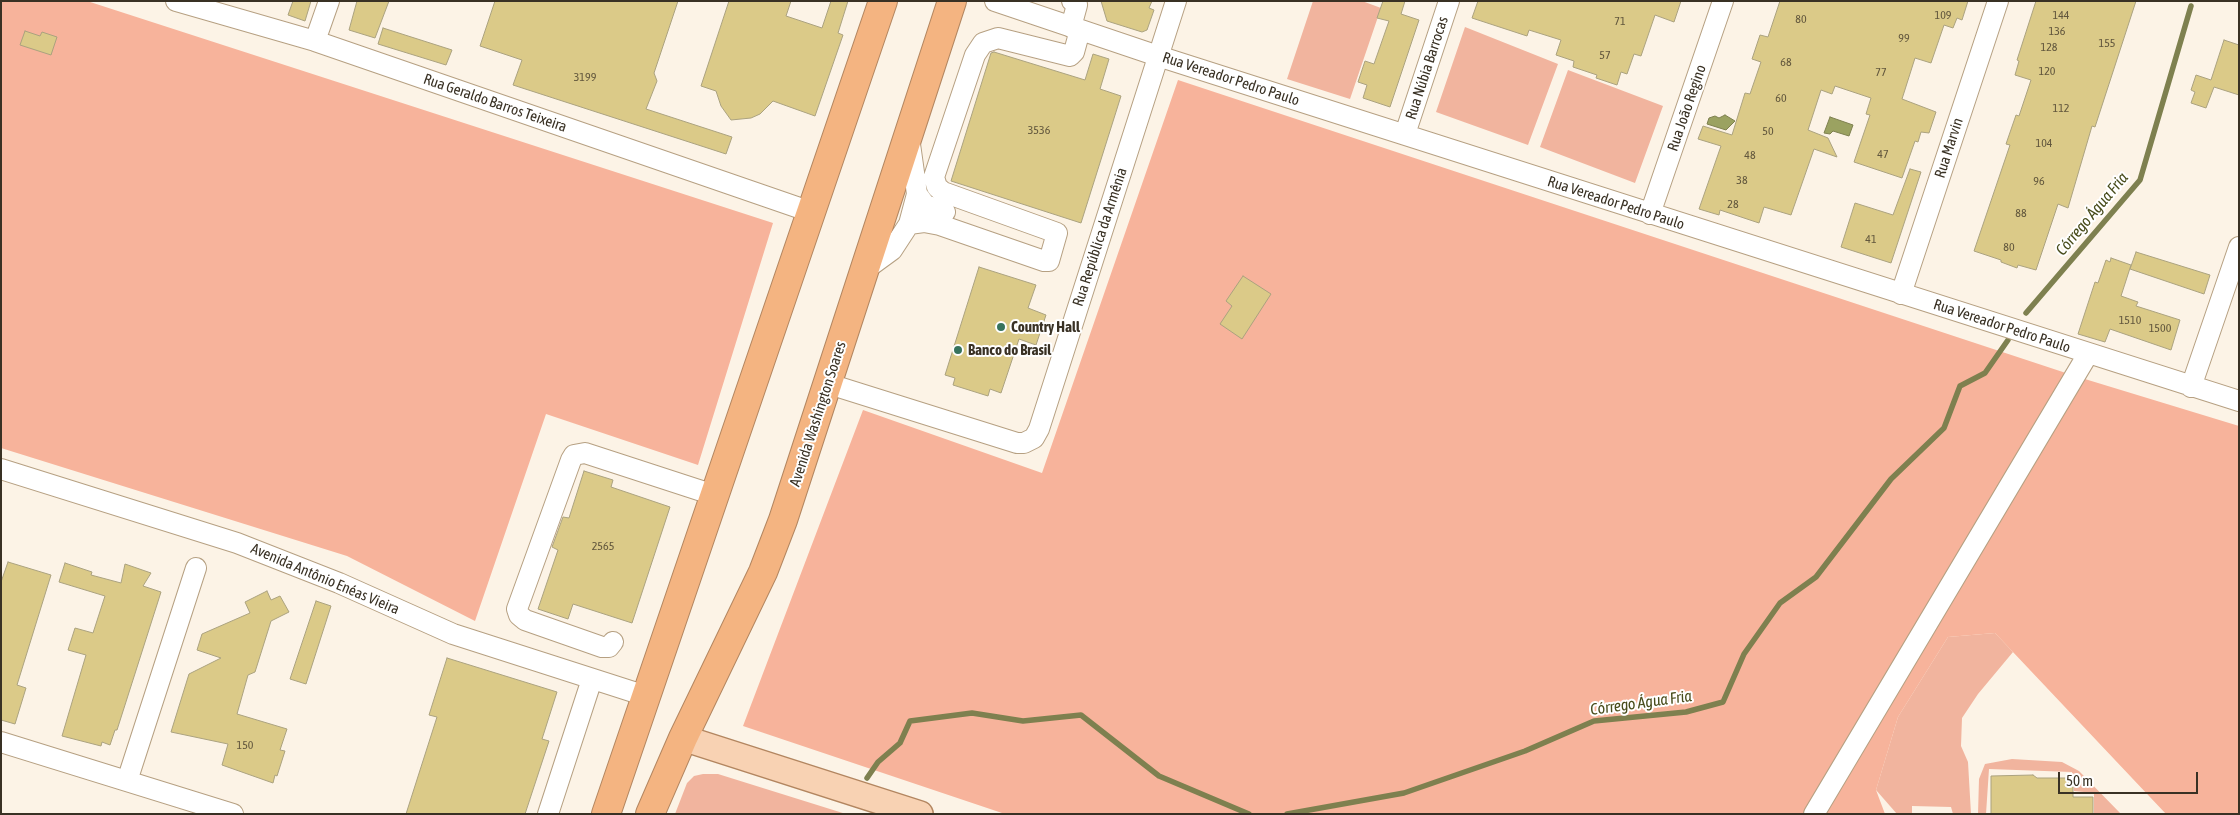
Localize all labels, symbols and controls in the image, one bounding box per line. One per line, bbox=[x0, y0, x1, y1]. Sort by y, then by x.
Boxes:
house number: 109 bbox=[1935, 8, 1951, 22]
house number: 144 bbox=[2053, 8, 2069, 22]
house number: 80 bbox=[1795, 12, 1807, 26]
street label: Rua Núbia Barrocas bbox=[1402, 14, 1452, 122]
house number: 71 bbox=[1614, 14, 1626, 28]
house number: 136 bbox=[2049, 24, 2065, 38]
house number: 99 bbox=[1898, 31, 1910, 45]
house number: 155 bbox=[2099, 36, 2115, 50]
house number: 128 bbox=[2041, 40, 2057, 54]
street label: Rua Vereador Pedro Paulo bbox=[1160, 48, 1302, 110]
house number: 57 bbox=[1599, 48, 1611, 62]
house number: 68 bbox=[1780, 55, 1792, 69]
street label: Rua João Regino bbox=[1664, 62, 1710, 154]
house number: 120 bbox=[2039, 64, 2055, 78]
house number: 77 bbox=[1875, 65, 1887, 79]
street label: Rua Geraldo Barros Teixeira bbox=[421, 70, 569, 136]
house number: 3199 bbox=[574, 70, 596, 84]
house number: 60 bbox=[1775, 91, 1787, 105]
house number: 112 bbox=[2053, 101, 2069, 115]
street label: Rua Marvin bbox=[1931, 116, 1967, 180]
house number: 3536 bbox=[1028, 123, 1050, 137]
house number: 50 bbox=[1762, 124, 1774, 138]
house number: 104 bbox=[2036, 136, 2052, 150]
house number: 47 bbox=[1877, 147, 1889, 161]
house number: 48 bbox=[1744, 148, 1756, 162]
street label: Rua República da Armênia bbox=[1069, 165, 1131, 309]
water label: Córrego Água Fria bbox=[2052, 169, 2132, 259]
street label: Rua Vereador Pedro Paulo bbox=[1545, 172, 1687, 234]
house number: 38 bbox=[1736, 173, 1748, 187]
house number: 96 bbox=[2033, 174, 2045, 188]
house number: 28 bbox=[1727, 197, 1739, 211]
house number: 88 bbox=[2015, 206, 2027, 220]
house number: 41 bbox=[1865, 232, 1877, 246]
house number: 80 bbox=[2003, 240, 2015, 254]
street label: Rua Vereador Pedro Paulo bbox=[1931, 295, 2073, 357]
house number: 1510 bbox=[2119, 313, 2141, 327]
place label: Country Hall bbox=[1011, 318, 1080, 336]
marker: Country Hall bbox=[995, 321, 1007, 333]
house number: 1500 bbox=[2149, 321, 2171, 335]
street label: Avenida Washington Soares bbox=[786, 339, 850, 489]
place label: Banco do Brasil bbox=[968, 341, 1051, 359]
marker: Banco do Brasil bbox=[952, 344, 964, 356]
house number: 2565 bbox=[592, 539, 614, 553]
street label: Avenida Antônio Enéas Vieira bbox=[248, 540, 402, 618]
water label: Córrego Água Fria bbox=[1589, 686, 1693, 720]
house number: 150 bbox=[237, 738, 253, 752]
scale bar bbox=[2060, 762, 2200, 794]
text: 50 m bbox=[2066, 772, 2093, 789]

